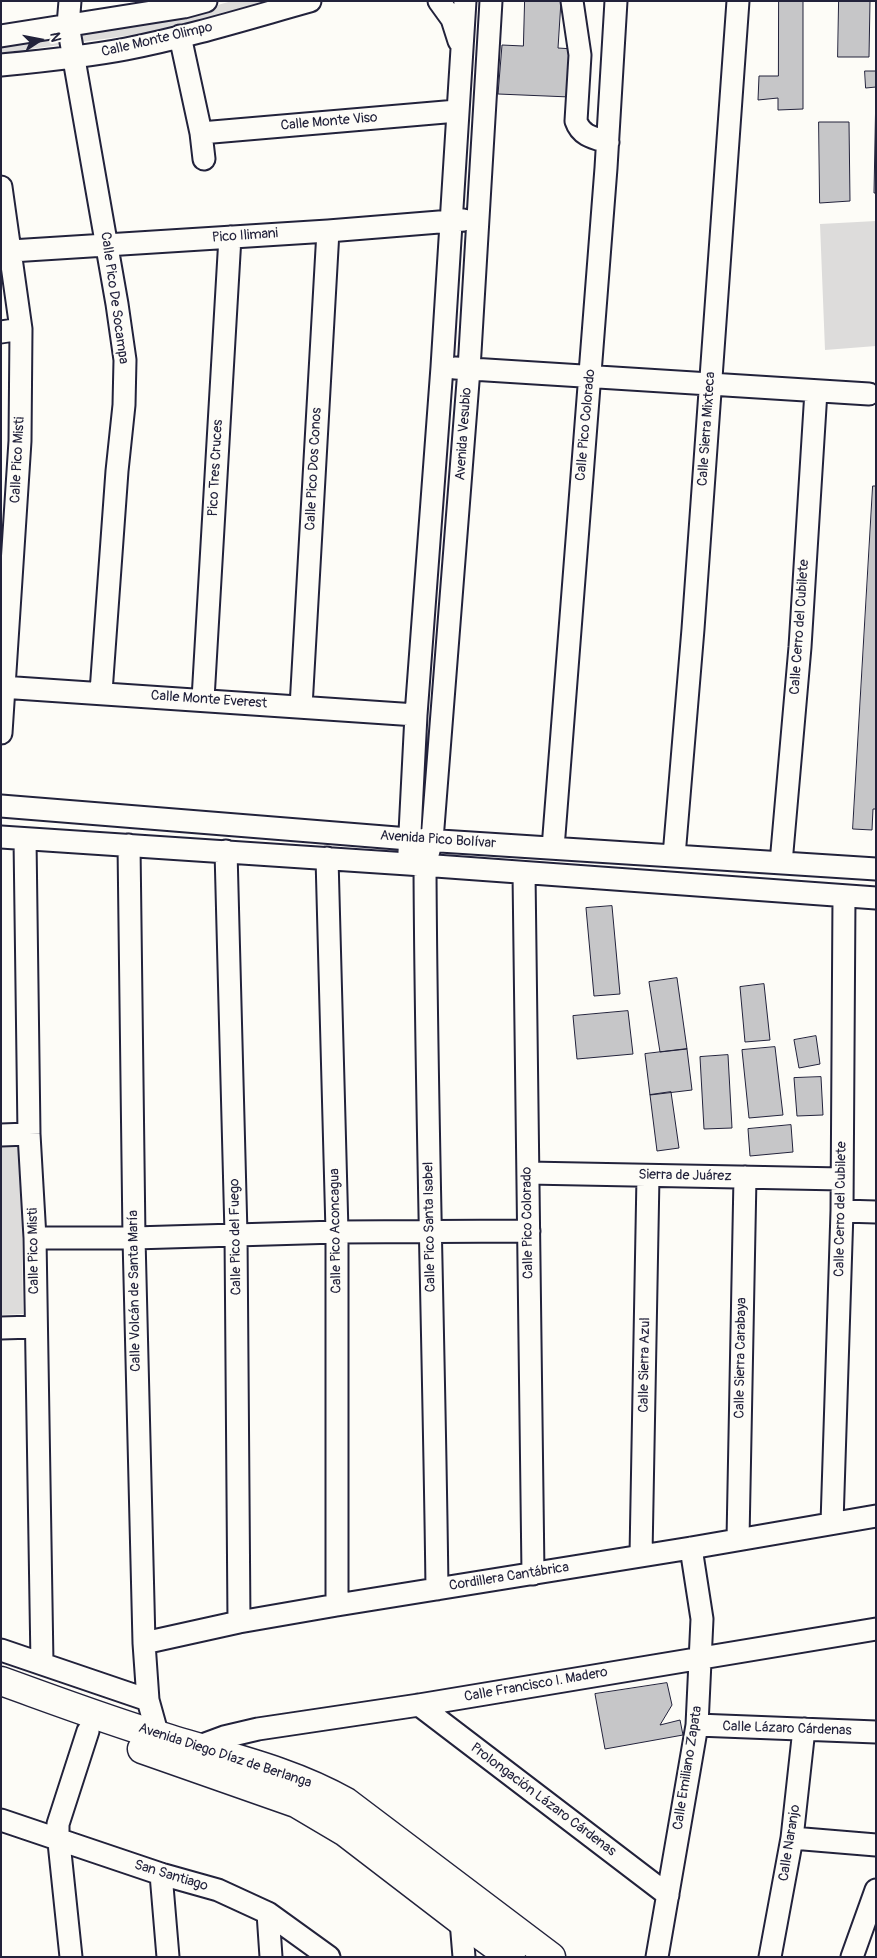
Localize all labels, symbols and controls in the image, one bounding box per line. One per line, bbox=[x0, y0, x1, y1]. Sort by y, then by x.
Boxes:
north arrow bbox=[15, 15, 65, 65]
street label: Calle Monte Olimpo bbox=[100, 19, 214, 61]
text: N bbox=[46, 31, 64, 43]
street label: Calle Monte Viso bbox=[280, 109, 378, 135]
street label: Pico Ilimani bbox=[211, 225, 279, 247]
street label: Calle Pico De Socampa bbox=[96, 231, 132, 365]
street label: Calle Pico Colorado bbox=[573, 368, 599, 482]
street label: Calle Sierra Mixteca bbox=[695, 371, 719, 487]
street label: Avenida Vesubio bbox=[452, 387, 476, 481]
street label: Calle Pico Dos Conos bbox=[302, 407, 326, 531]
street label: Calle Pico Misti bbox=[7, 416, 29, 504]
street label: Pico Tres Cruces bbox=[205, 419, 227, 517]
street label: Calle Cerro del Cubilete bbox=[787, 559, 813, 695]
street label: Calle Monte Everest bbox=[150, 688, 268, 712]
street label: Avenida Pico Bolívar bbox=[379, 828, 497, 852]
street label: Calle Cerro del Cubilete bbox=[831, 1141, 851, 1277]
street label: Calle Pico Santa Isabel bbox=[420, 1162, 440, 1292]
street label: Calle Pico Colorado bbox=[519, 1167, 537, 1279]
street label: Sierra de Juárez bbox=[638, 1167, 732, 1185]
street label: Calle Pico Aconcagua bbox=[327, 1168, 345, 1294]
street label: Calle Pico del Fuego bbox=[227, 1178, 245, 1296]
street label: Calle Pico Misti bbox=[25, 1208, 43, 1294]
street label: Calle Volcán de Santa María bbox=[125, 1210, 145, 1372]
street label: Calle Sierra Carabaya bbox=[732, 1297, 750, 1419]
street label: Calle Sierra Azul bbox=[636, 1317, 654, 1413]
street label: Cordillera Cantábrica bbox=[448, 1559, 570, 1595]
street label: Calle Francisco I. Madero bbox=[463, 1664, 609, 1706]
street label: Calle Emiliano Zapata bbox=[670, 1705, 706, 1831]
street label: Calle Lázaro Cárdenas bbox=[722, 1718, 852, 1740]
street label: Avenida Diego Díaz de Berlanga bbox=[136, 1720, 314, 1792]
street label: Prolongación Lázaro Cárdenas bbox=[467, 1740, 619, 1860]
street label: Calle Naranjo bbox=[776, 1803, 804, 1883]
street label: San Santiago bbox=[132, 1857, 210, 1895]

